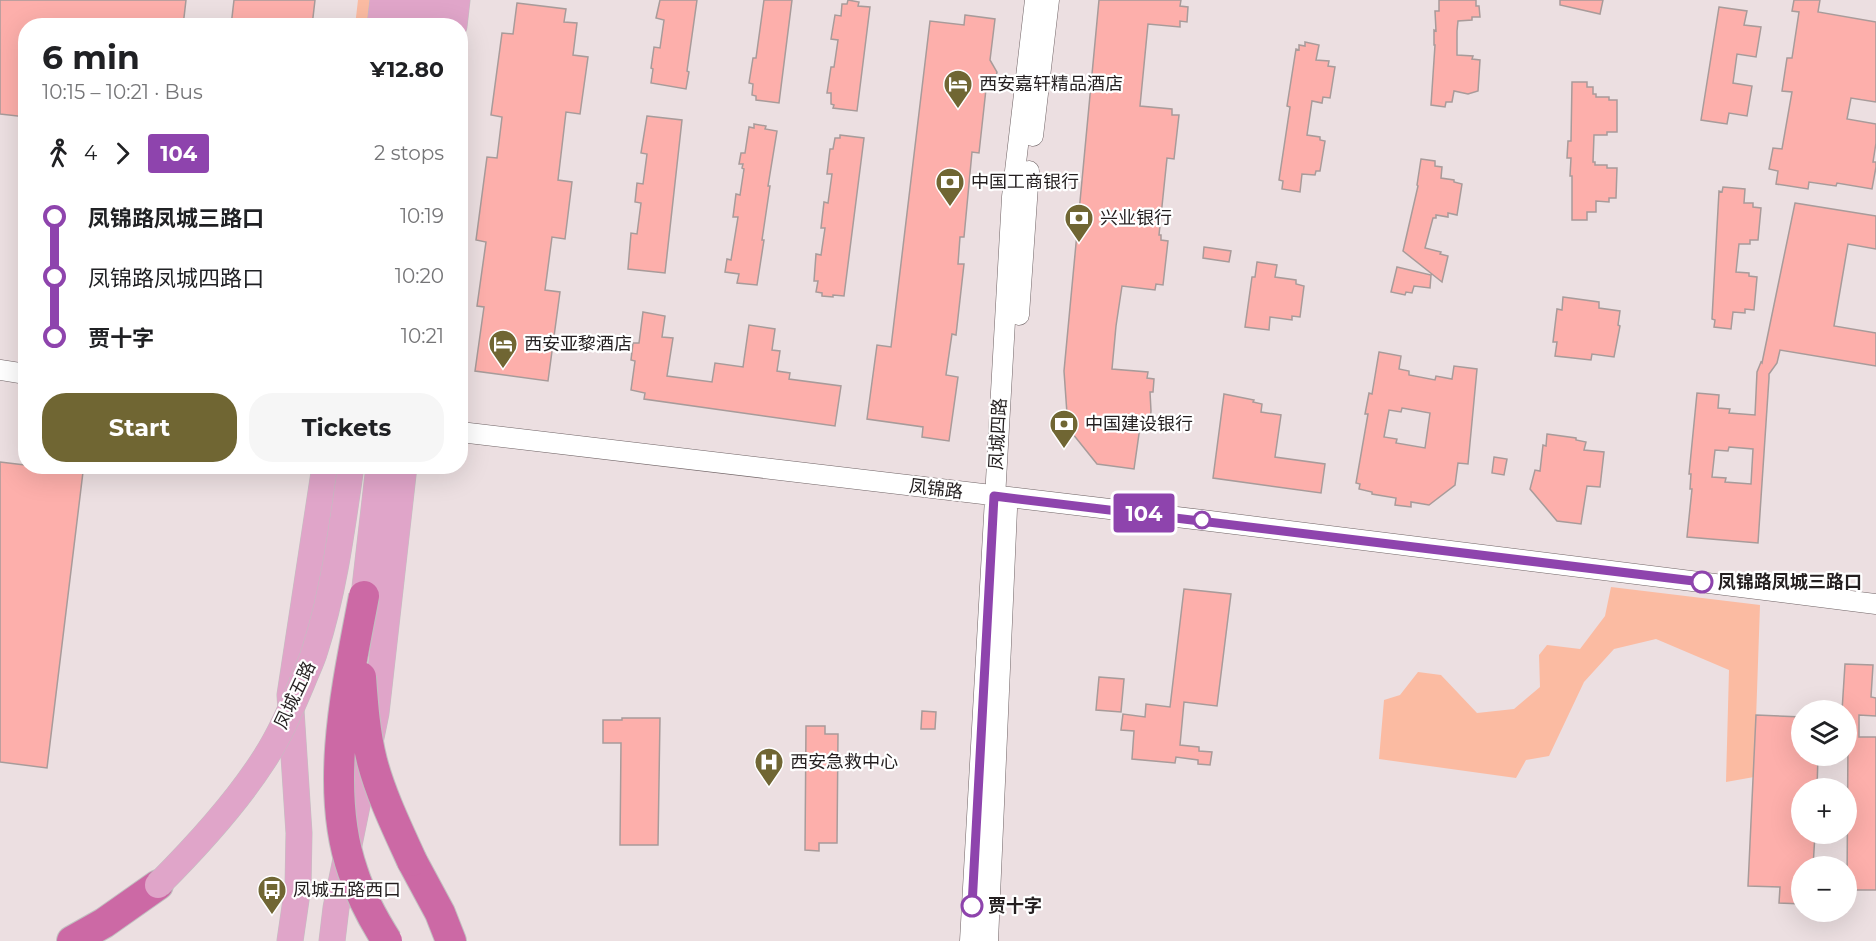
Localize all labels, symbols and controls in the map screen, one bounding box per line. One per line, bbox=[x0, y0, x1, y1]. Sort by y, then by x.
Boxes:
text: 6 min bbox=[42, 37, 140, 77]
text: ¥12.80 bbox=[370, 56, 444, 83]
hotel icon: 西安嘉轩精品酒店 bbox=[942, 68, 974, 110]
place label: 西安嘉轩精品酒店 bbox=[979, 73, 1123, 95]
text: 10:15 – 10:21 · Bus bbox=[42, 80, 203, 104]
icon: walk bbox=[42, 137, 75, 170]
icon: forward bbox=[106, 137, 139, 170]
text: 4 bbox=[84, 141, 97, 165]
text: 104 bbox=[160, 141, 197, 166]
text: 2 stops bbox=[374, 141, 444, 165]
bank icon: 中国工商银行 bbox=[934, 166, 966, 208]
place label: 中国工商银行 bbox=[971, 171, 1079, 193]
bank icon: 兴业银行 bbox=[1063, 202, 1095, 244]
text: 10:19 bbox=[400, 204, 444, 228]
text: 凤锦路凤城三路口 bbox=[88, 205, 264, 232]
place label: 兴业银行 bbox=[1100, 207, 1172, 229]
text: 10:20 bbox=[395, 264, 444, 288]
text: 凤锦路凤城四路口 bbox=[88, 265, 264, 292]
text: 10:21 bbox=[401, 324, 444, 348]
text: 贾十字 bbox=[88, 325, 154, 352]
hotel icon: 西安亚黎酒店 bbox=[487, 328, 519, 370]
place label: 西安亚黎酒店 bbox=[524, 333, 632, 355]
button: Start bbox=[42, 393, 237, 462]
button: Tickets bbox=[249, 393, 444, 462]
street label: 凤城四路 bbox=[985, 397, 1011, 471]
bank icon: 中国建设银行 bbox=[1048, 408, 1080, 450]
place label: 中国建设银行 bbox=[1085, 413, 1193, 435]
street label: 凤锦路 bbox=[908, 475, 964, 503]
line badge: 104 bbox=[1110, 494, 1178, 532]
text: 104 bbox=[1126, 501, 1162, 526]
unlabelled marker bbox=[1193, 511, 1211, 529]
marker: 凤锦路凤城三路口 bbox=[1691, 571, 1713, 593]
place label: 凤锦路凤城三路口 bbox=[1718, 571, 1862, 593]
street label: 凤城五路 bbox=[270, 658, 320, 732]
map controls bbox=[1791, 700, 1857, 922]
button: layers bbox=[1791, 700, 1857, 766]
hospital icon: 西安急救中心 bbox=[753, 746, 785, 788]
place label: 西安急救中心 bbox=[790, 751, 898, 773]
button: + bbox=[1791, 778, 1857, 844]
button: − bbox=[1791, 856, 1857, 922]
bus stop icon: 凤城五路西口 bbox=[256, 874, 288, 916]
place label: 凤城五路西口 bbox=[293, 879, 401, 901]
marker: 贾十字 bbox=[961, 895, 983, 917]
place label: 贾十字 bbox=[988, 895, 1042, 917]

